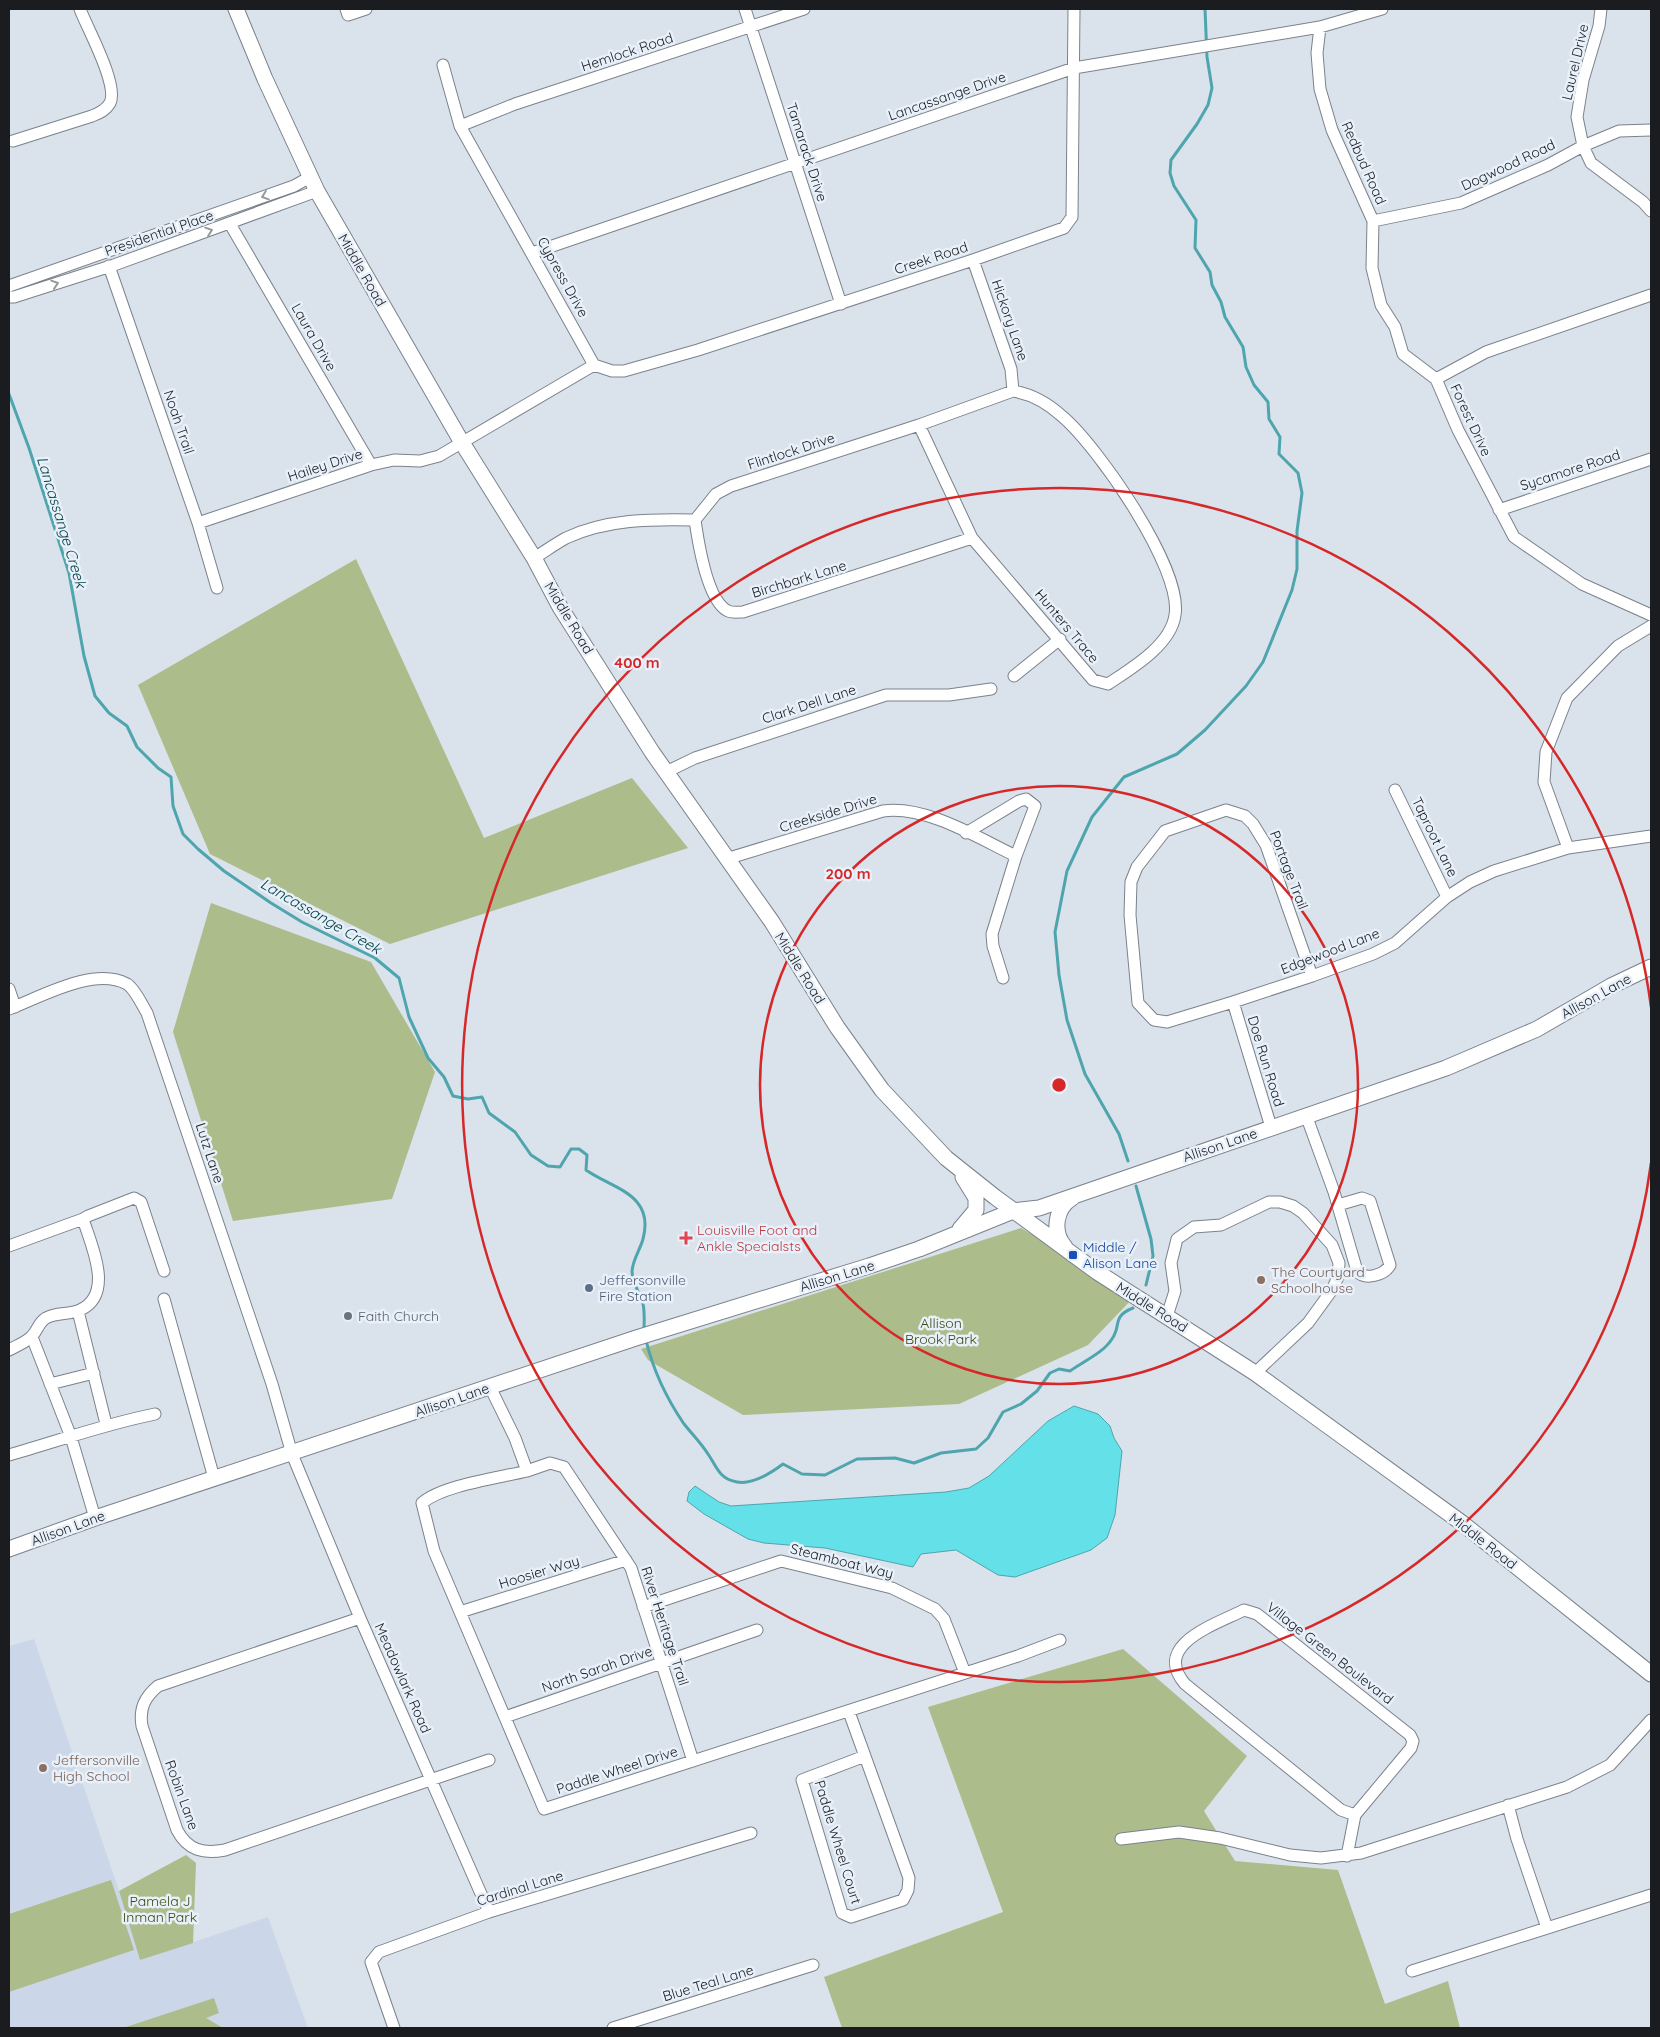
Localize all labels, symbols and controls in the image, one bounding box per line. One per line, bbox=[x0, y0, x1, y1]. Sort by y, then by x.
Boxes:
street label: Laurel Drive bbox=[1558, 22, 1593, 102]
street label: Hemlock Road bbox=[579, 29, 675, 75]
street label: Lancassange Drive bbox=[886, 67, 1008, 125]
street label: Tamarack Drive bbox=[783, 100, 831, 204]
street label: Redbud Road bbox=[1338, 119, 1390, 207]
street label: Dogwood Road bbox=[1458, 135, 1558, 195]
one-way arrow bbox=[261, 190, 270, 200]
street label: Presidential Place bbox=[102, 206, 216, 260]
one-way arrow bbox=[204, 227, 213, 237]
street label: Middle Road bbox=[334, 230, 390, 310]
street label: Cypress Drive bbox=[533, 234, 593, 320]
street label: Creek Road bbox=[892, 238, 970, 278]
street label: Hickory Lane bbox=[988, 277, 1032, 363]
one-way arrow bbox=[51, 279, 59, 289]
street label: Laura Drive bbox=[287, 300, 341, 374]
street label: Forest Drive bbox=[1446, 381, 1496, 459]
street label: Noah Trail bbox=[160, 388, 198, 456]
street label: Flintlock Drive bbox=[745, 428, 837, 474]
street label: Hailey Drive bbox=[285, 444, 365, 486]
street label: Sycamore Road bbox=[1518, 445, 1622, 495]
water label: Lancassange Creek bbox=[33, 454, 92, 592]
street label: Birchbark Lane bbox=[750, 556, 849, 602]
street label: Middle Road bbox=[540, 579, 598, 657]
street label: Hunters Trace bbox=[1031, 585, 1103, 667]
text: 400 m bbox=[614, 653, 660, 672]
street label: Clark Dell Lane bbox=[760, 680, 858, 728]
street label: Creekside Drive bbox=[777, 790, 879, 836]
street label: Taproot Lane bbox=[1408, 794, 1462, 880]
street label: Portage Trail bbox=[1266, 828, 1312, 912]
text: 200 m bbox=[826, 864, 871, 883]
water label: Lancassange Creek bbox=[257, 874, 387, 959]
street label: Edgewood Lane bbox=[1278, 924, 1382, 978]
street label: Middle Road bbox=[771, 929, 829, 1007]
street label: Allison Lane bbox=[1558, 969, 1634, 1023]
street label: Doe Run Road bbox=[1244, 1013, 1288, 1109]
centre of rings bbox=[1050, 1076, 1068, 1094]
street label: Lutz Lane bbox=[192, 1120, 228, 1186]
street label: Allison Lane bbox=[1180, 1124, 1260, 1166]
place label: Louisville Foot and Ankle Specialsts bbox=[697, 1221, 817, 1255]
marker: Louisville Foot and Ankle Specialsts bbox=[679, 1231, 693, 1245]
place label: Middle / Alison Lane bbox=[1083, 1238, 1157, 1272]
marker: Middle / Alison Lane bbox=[1067, 1249, 1079, 1261]
street label: Allison Lane bbox=[797, 1256, 877, 1296]
place label: The Courtyard Schoolhouse bbox=[1271, 1263, 1365, 1297]
place label: Jeffersonville Fire Station bbox=[599, 1271, 686, 1305]
marker: The Courtyard Schoolhouse bbox=[1255, 1274, 1267, 1286]
street label: Middle Road bbox=[1113, 1278, 1191, 1336]
marker: Jeffersonville Fire Station bbox=[583, 1282, 595, 1294]
place label: Faith Church bbox=[358, 1307, 439, 1325]
marker: Faith Church bbox=[342, 1310, 354, 1322]
park label: Allison Brook Park bbox=[905, 1314, 977, 1348]
street label: Allison Lane bbox=[412, 1379, 492, 1421]
street label: Allison Lane bbox=[29, 1506, 108, 1550]
street label: Middle Road bbox=[1446, 1509, 1520, 1573]
street label: Steamboat Way bbox=[789, 1539, 895, 1583]
street label: Hoosier Way bbox=[496, 1551, 582, 1593]
street label: River Heritage Trail bbox=[637, 1564, 693, 1688]
street label: Village Green Boulevard bbox=[1263, 1598, 1397, 1708]
street label: Meadowlark Road bbox=[371, 1620, 435, 1736]
street label: North Sarah Drive bbox=[539, 1642, 655, 1696]
street label: Paddle Wheel Drive bbox=[554, 1742, 680, 1798]
place label: Jeffersonville High School bbox=[53, 1751, 140, 1785]
street label: Robin Lane bbox=[161, 1758, 203, 1833]
marker: Jeffersonville High School bbox=[37, 1762, 49, 1774]
street label: Paddle Wheel Court bbox=[811, 1778, 865, 1906]
street label: Cardinal Lane bbox=[474, 1866, 566, 1910]
park label: Pamela J Inman Park bbox=[123, 1892, 197, 1926]
street label: Blue Teal Lane bbox=[660, 1961, 756, 2005]

